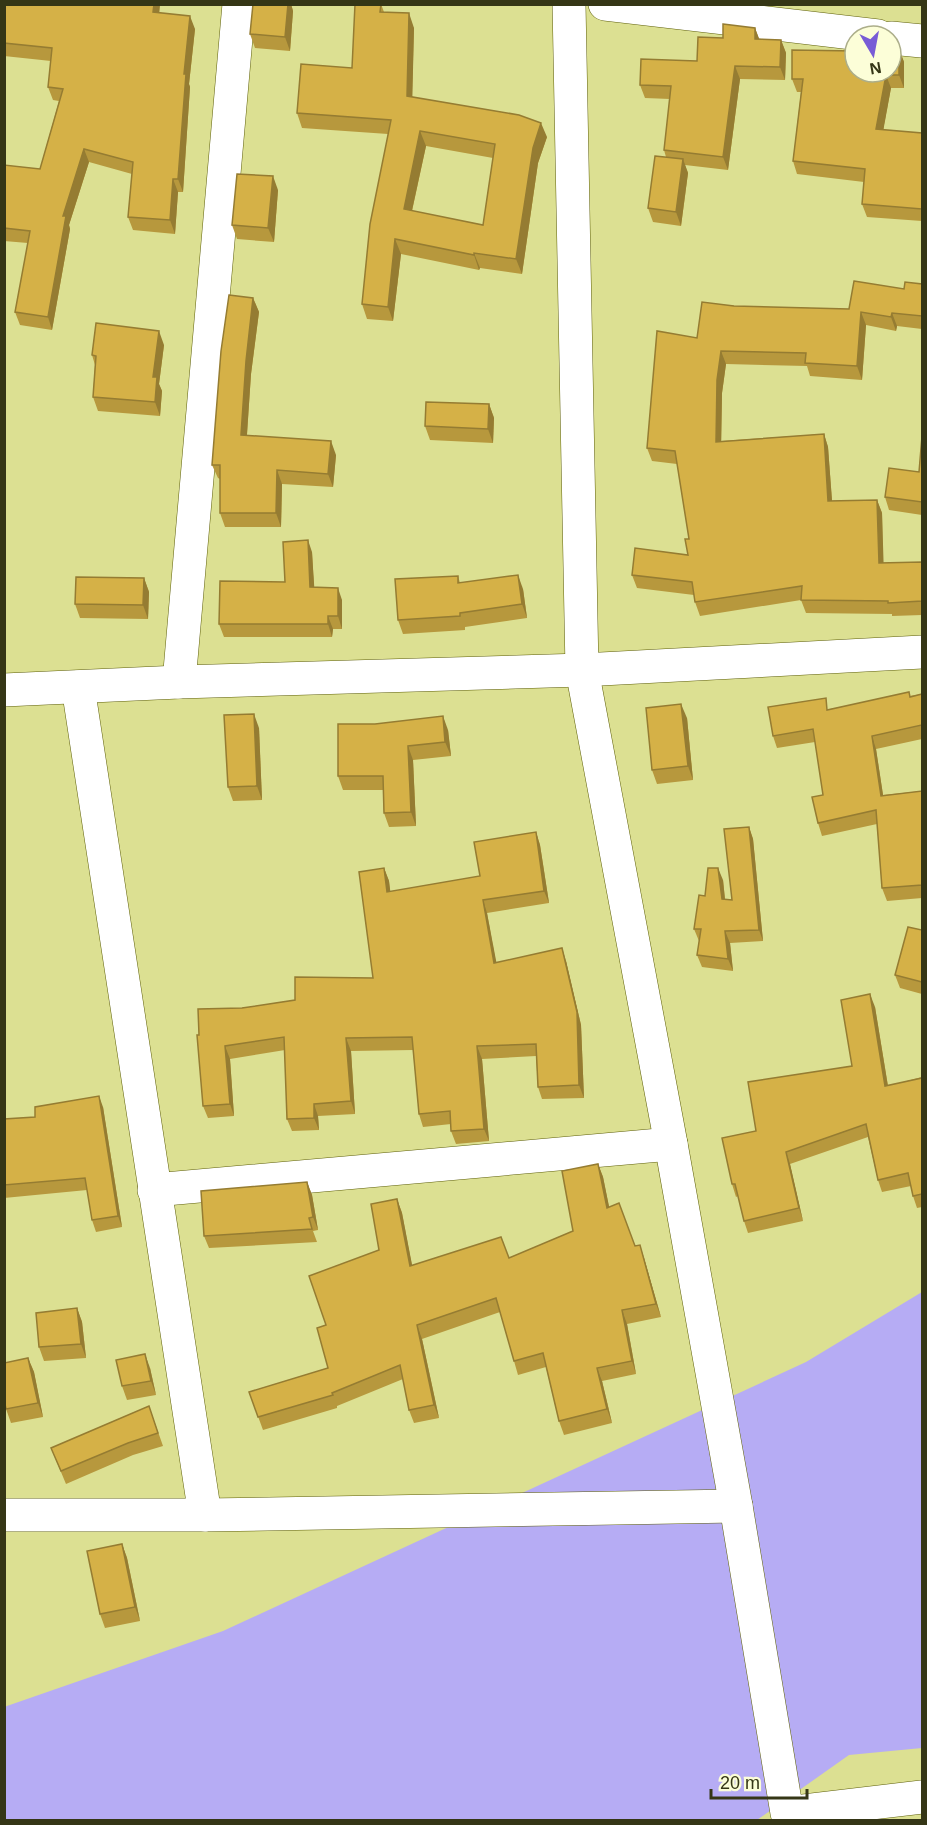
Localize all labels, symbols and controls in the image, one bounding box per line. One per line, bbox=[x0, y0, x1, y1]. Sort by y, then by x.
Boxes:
north arrow bbox=[843, 24, 903, 84]
text: N bbox=[868, 59, 883, 78]
scale bar bbox=[711, 1762, 807, 1800]
text: 20 m bbox=[720, 1773, 760, 1793]

